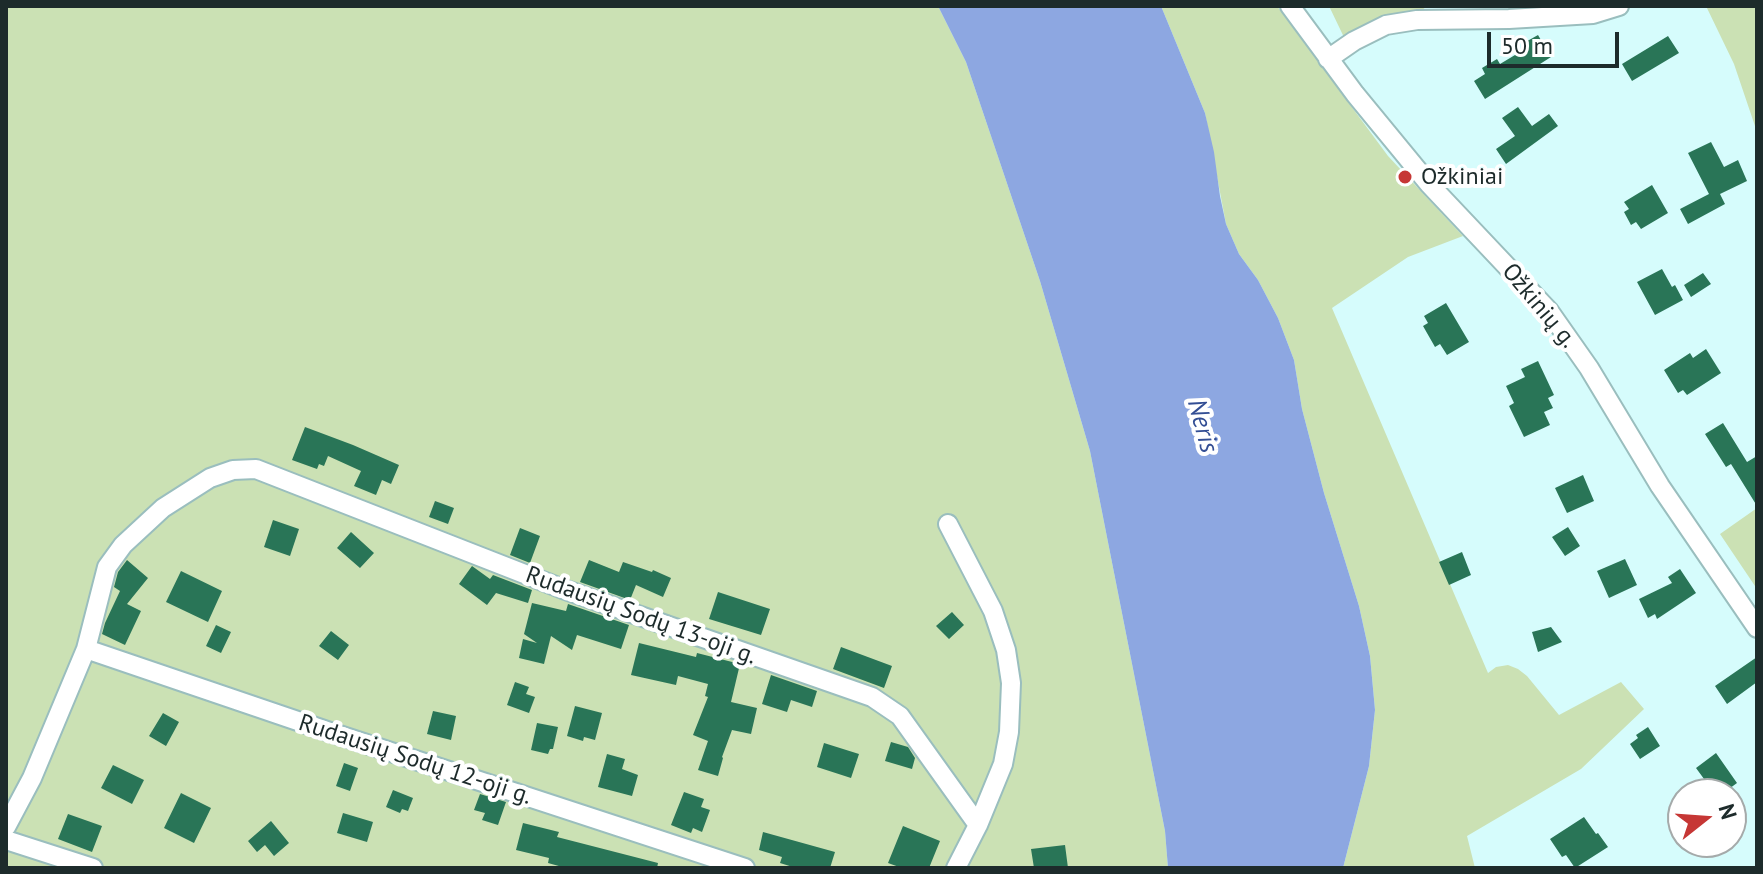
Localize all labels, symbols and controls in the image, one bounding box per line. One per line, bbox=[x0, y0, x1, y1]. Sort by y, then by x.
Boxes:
scale bar bbox=[1491, 16, 1623, 66]
text: 50 m bbox=[1501, 30, 1553, 61]
place label: Ožkiniai bbox=[1421, 163, 1503, 191]
marker: Ožkiniai bbox=[1396, 168, 1414, 186]
street label: Ožkinių g. bbox=[1495, 258, 1583, 354]
water label: Neris bbox=[1180, 396, 1224, 456]
street label: Rudausių Sodų 13-oji g. bbox=[522, 561, 760, 671]
street label: Rudausių Sodų 12-oji g. bbox=[295, 709, 535, 811]
north arrow bbox=[1667, 778, 1747, 858]
text: N bbox=[1713, 801, 1744, 823]

